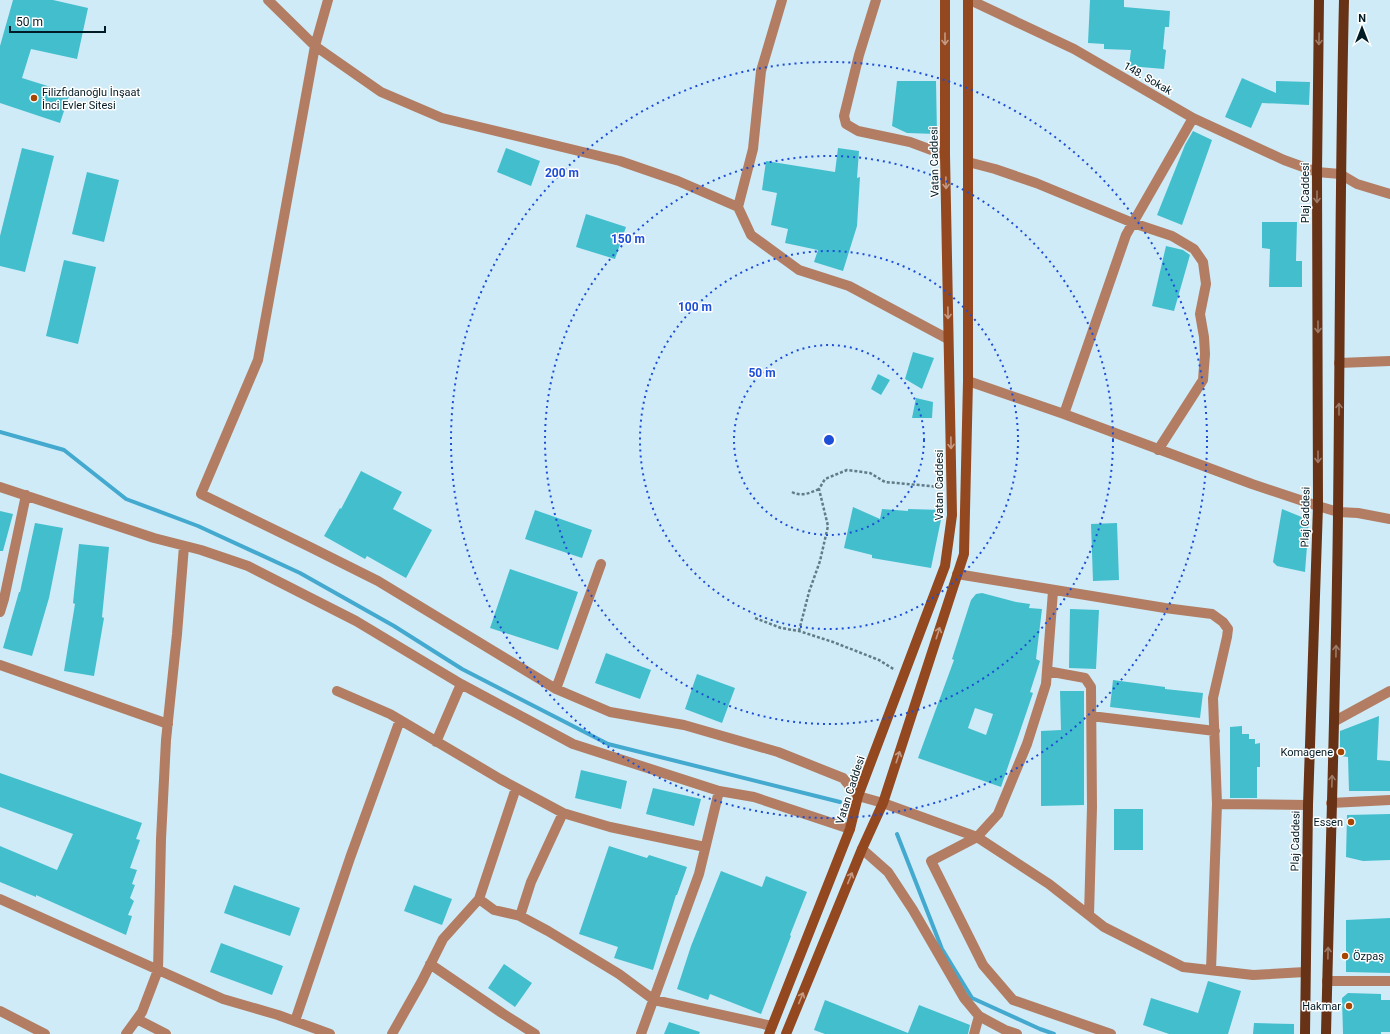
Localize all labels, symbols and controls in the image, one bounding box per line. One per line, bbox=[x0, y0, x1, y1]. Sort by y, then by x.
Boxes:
scale bar bbox=[10, 8, 105, 34]
north arrow bbox=[1342, 8, 1382, 48]
text: N bbox=[1358, 12, 1366, 25]
text: 50 m bbox=[16, 15, 43, 29]
one-way arrow bbox=[941, 32, 949, 45]
one-way arrow bbox=[1315, 32, 1323, 45]
street label: 148. Sokak bbox=[1121, 59, 1175, 98]
place label: Filizfidanoğlu İnşaat İnci Evler Sitesi bbox=[42, 86, 141, 112]
marker: Filizfidanoğlu İnşaat İnci Evler Sitesi bbox=[29, 93, 39, 103]
street label: Vatan Caddesi bbox=[927, 126, 942, 198]
street label: Plaj Caddesi bbox=[1299, 163, 1312, 223]
text: 200 m bbox=[545, 166, 579, 180]
one-way arrow bbox=[942, 176, 950, 189]
one-way arrow bbox=[1313, 190, 1321, 203]
text: 150 m bbox=[611, 232, 645, 246]
text: 100 m bbox=[678, 300, 712, 314]
one-way arrow bbox=[944, 306, 952, 319]
one-way arrow bbox=[1314, 320, 1321, 333]
text: 50 m bbox=[748, 366, 776, 380]
one-way arrow bbox=[1335, 403, 1343, 416]
centre of rings bbox=[822, 433, 836, 447]
one-way arrow bbox=[947, 436, 954, 449]
street label: Vatan Caddesi bbox=[933, 450, 946, 520]
one-way arrow bbox=[1314, 450, 1322, 463]
street label: Plaj Caddesi bbox=[1298, 487, 1313, 547]
one-way arrow bbox=[935, 627, 942, 640]
one-way arrow bbox=[1332, 645, 1340, 658]
place label: Komagene bbox=[1280, 746, 1333, 759]
marker: Komagene bbox=[1336, 747, 1346, 757]
one-way arrow bbox=[895, 750, 902, 763]
street label: Vatan Caddesi bbox=[833, 754, 868, 826]
one-way arrow bbox=[1328, 775, 1336, 788]
street label: Plaj Caddesi bbox=[1288, 811, 1303, 871]
place label: Essen bbox=[1313, 816, 1343, 829]
marker: Essen bbox=[1346, 817, 1356, 827]
one-way arrow bbox=[847, 872, 855, 884]
one-way arrow bbox=[1324, 947, 1331, 960]
place label: Özpaş bbox=[1353, 950, 1384, 963]
marker: Özpaş bbox=[1340, 951, 1350, 961]
one-way arrow bbox=[798, 992, 805, 1004]
place label: Hakmar bbox=[1302, 1000, 1341, 1013]
marker: Hakmar bbox=[1344, 1001, 1354, 1011]

